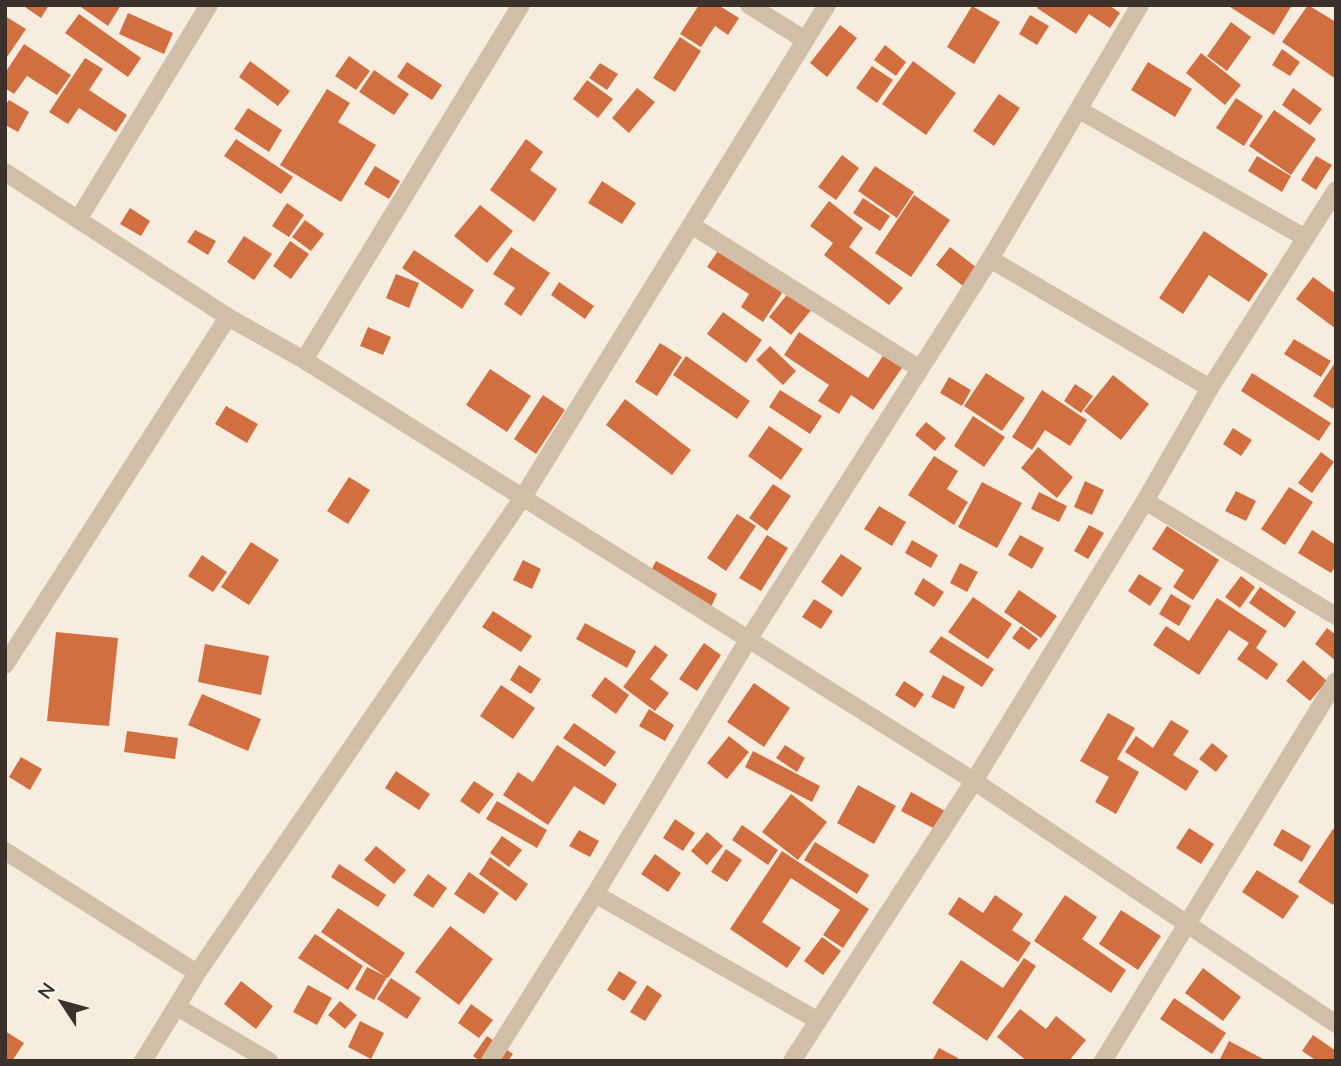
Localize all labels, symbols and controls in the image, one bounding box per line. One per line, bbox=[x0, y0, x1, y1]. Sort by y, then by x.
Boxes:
north arrow bbox=[28, 968, 98, 1038]
text: N bbox=[32, 978, 60, 1004]

